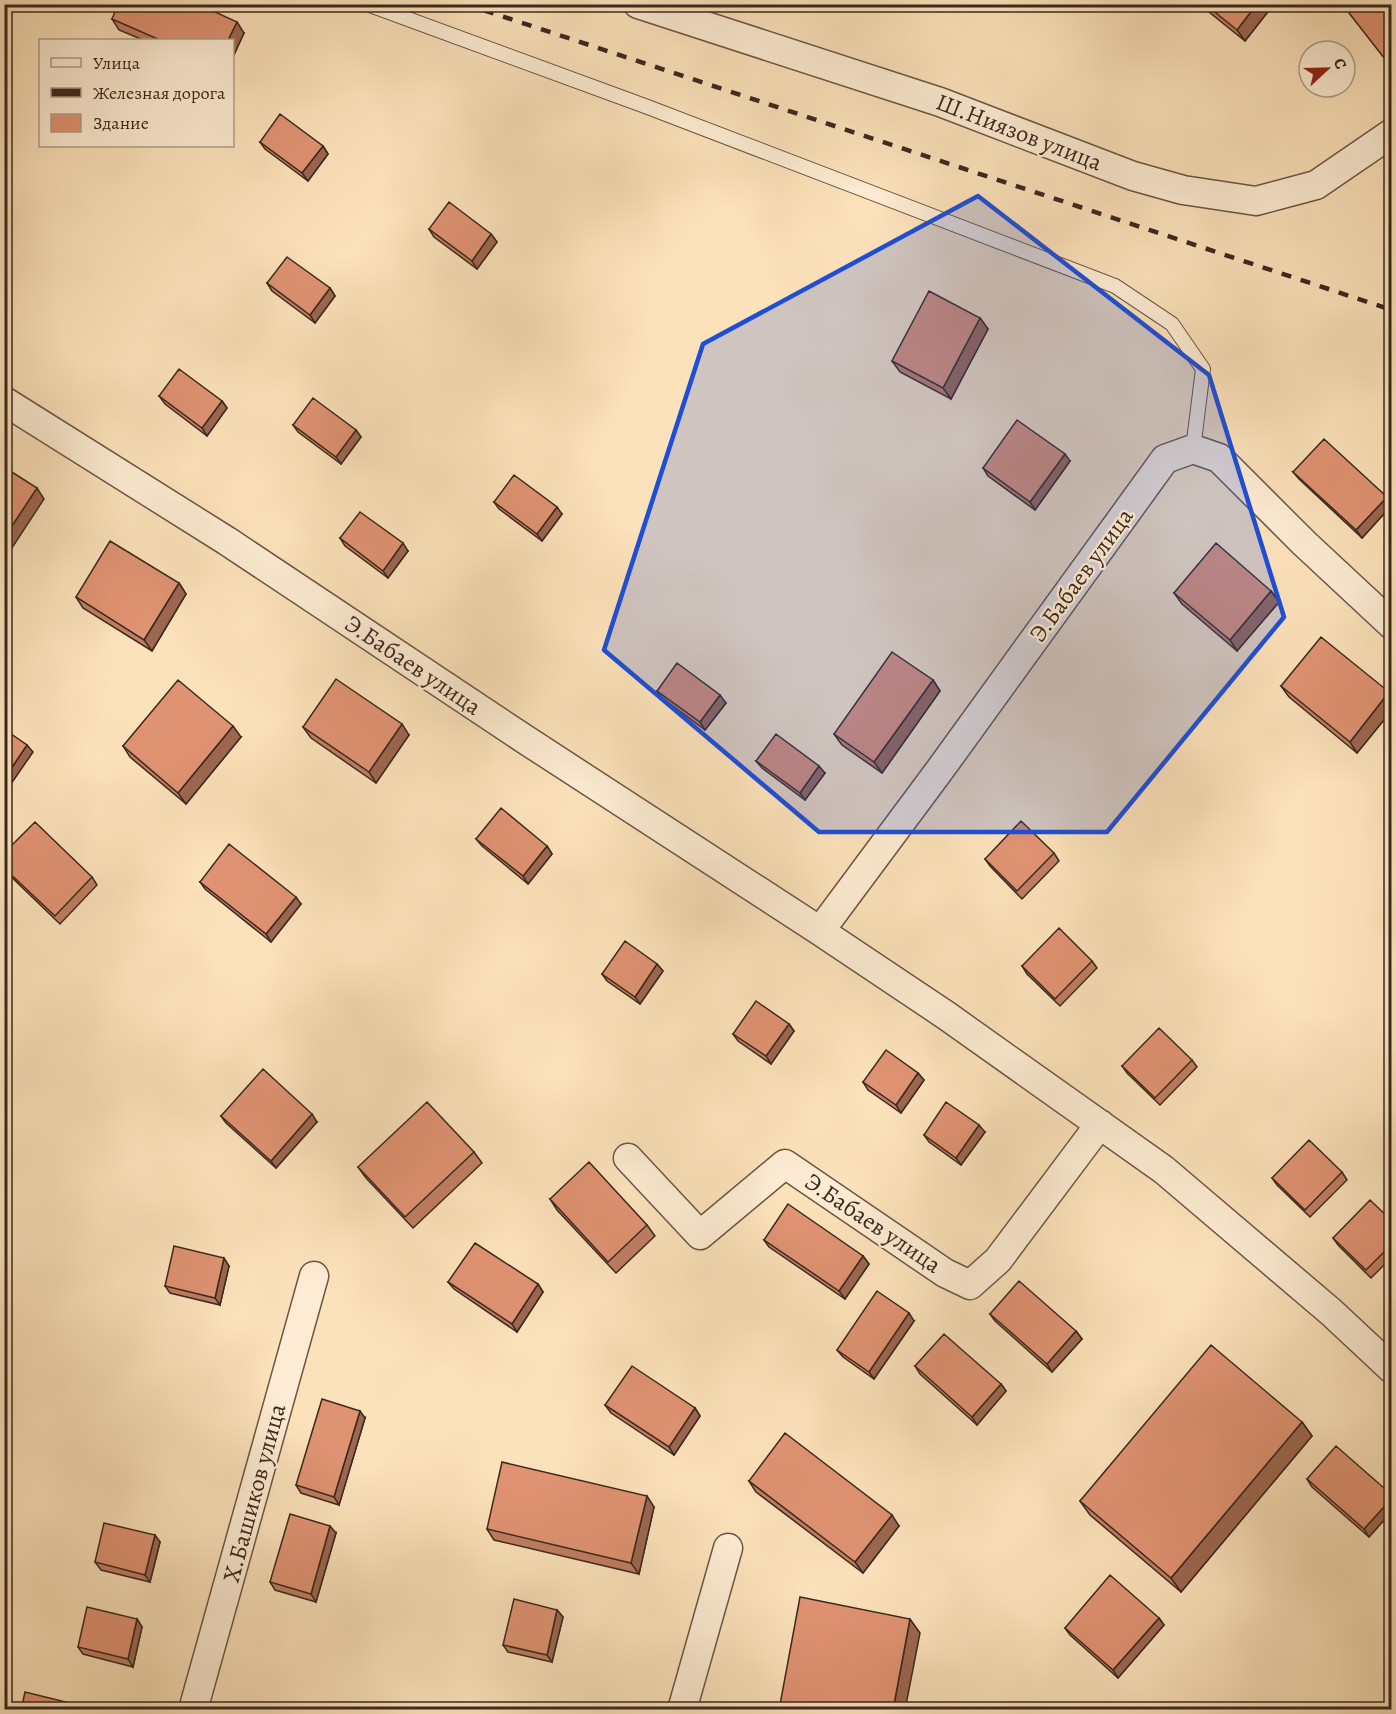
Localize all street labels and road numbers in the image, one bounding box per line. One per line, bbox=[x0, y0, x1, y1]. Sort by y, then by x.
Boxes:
street label: Ш.Ниязов улица bbox=[931, 86, 1107, 178]
street label: Э.Бабаев улица bbox=[1022, 502, 1140, 648]
street label: Э.Бабаев улица bbox=[338, 607, 488, 723]
street label: Э.Бабаев улица bbox=[798, 1165, 948, 1281]
street label: Х.Башиков улица bbox=[215, 1400, 293, 1586]

